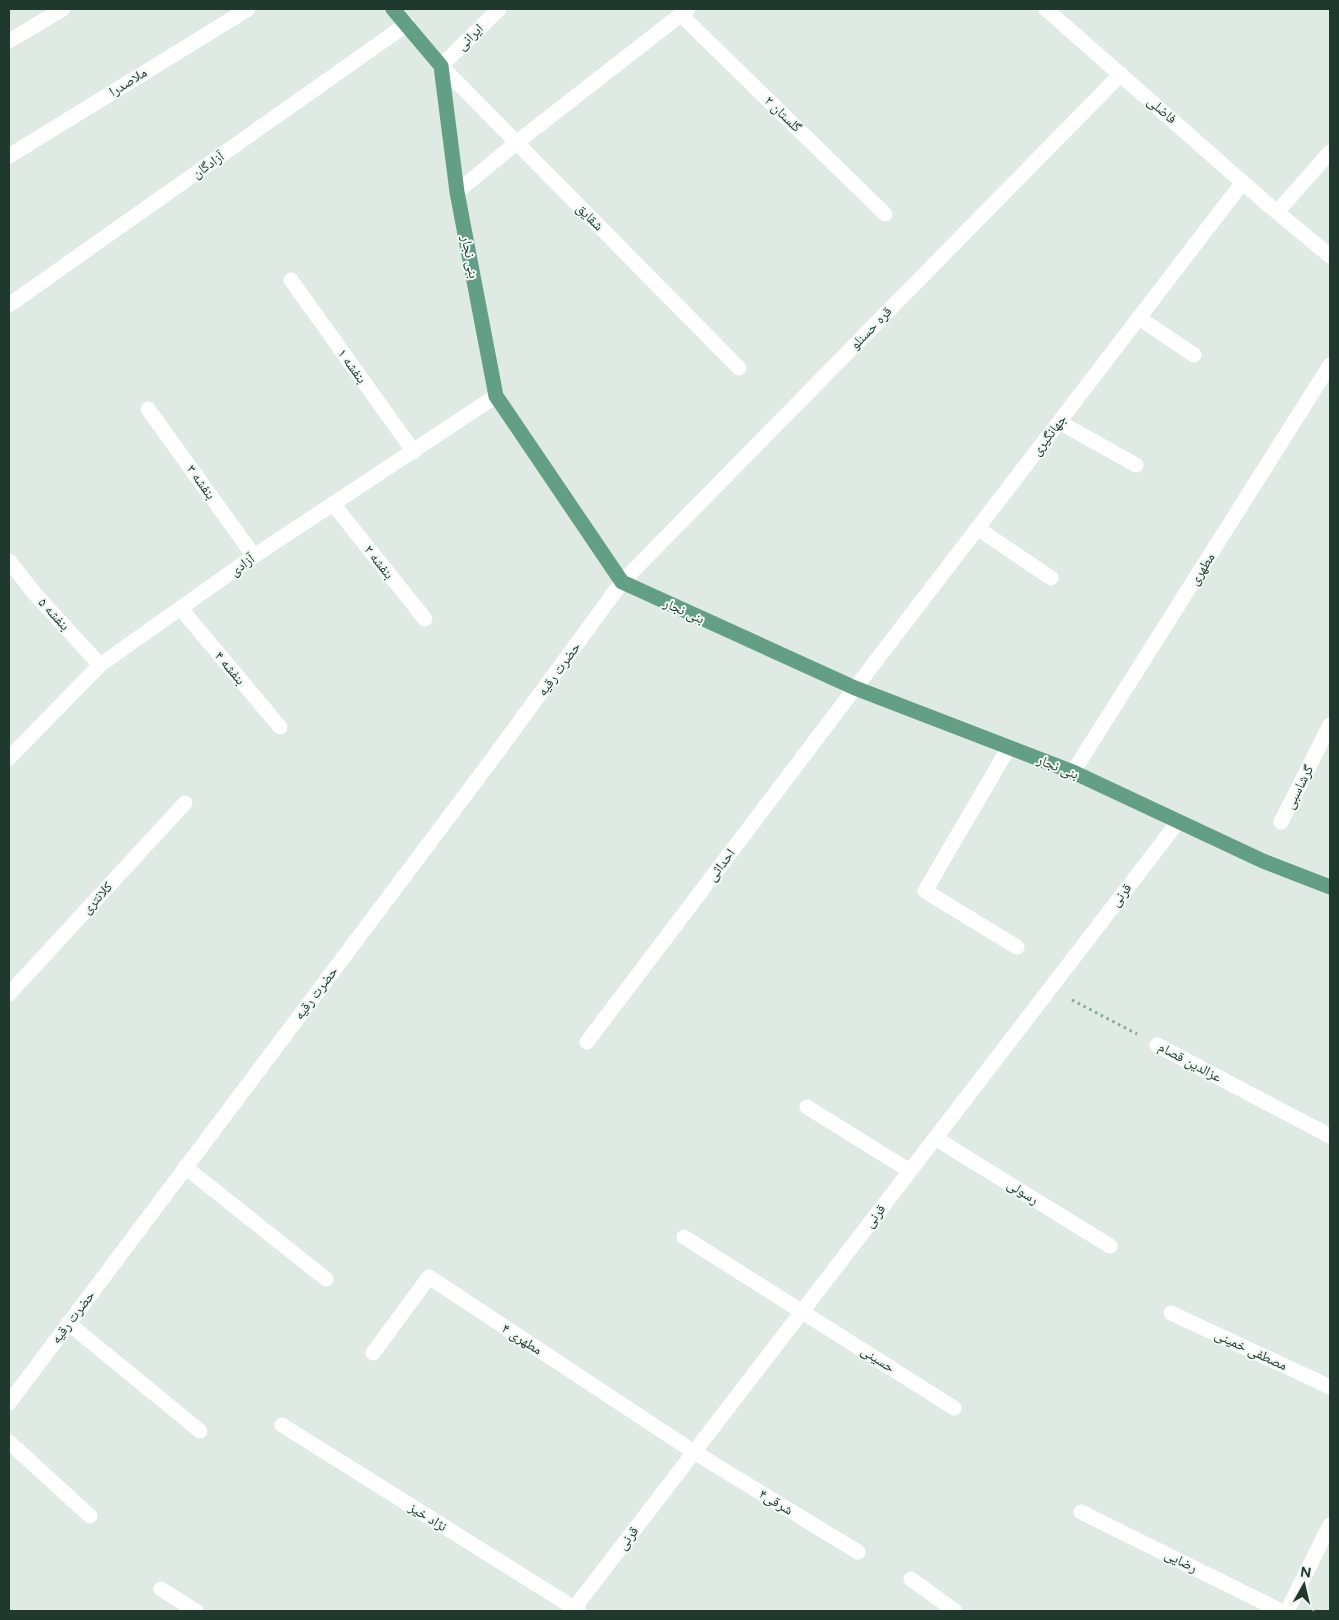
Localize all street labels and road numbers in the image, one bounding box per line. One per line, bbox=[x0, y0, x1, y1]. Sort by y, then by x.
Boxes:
street label: ایرانی bbox=[453, 20, 487, 54]
street label: ملاصدرا bbox=[106, 64, 150, 100]
street label: گلستان ۲ bbox=[761, 92, 805, 136]
street label: فاضلی bbox=[1144, 93, 1180, 127]
street label: آزادگان bbox=[189, 148, 228, 182]
street label: شقایق bbox=[572, 200, 607, 235]
street label: بنی نجار bbox=[457, 233, 482, 280]
street label: قره حسنلو bbox=[846, 303, 896, 353]
street label: بنفشه ۱ bbox=[334, 345, 370, 387]
street label: جهانگیری bbox=[1028, 411, 1070, 459]
street label: بنفشه ۳ bbox=[183, 461, 219, 503]
street label: بنفشه ۲ bbox=[360, 542, 398, 583]
street label: آزادی bbox=[226, 550, 258, 580]
street label: مطهری bbox=[1186, 550, 1218, 588]
street label: بنفشه ۵ bbox=[35, 594, 74, 634]
street label: بنی نجار bbox=[660, 594, 707, 628]
street label: حضرت رقیه bbox=[534, 639, 584, 699]
street label: بنفشه ۴ bbox=[211, 648, 249, 688]
street label: بنی نجار bbox=[1034, 751, 1081, 783]
street label: گرشاسبی bbox=[1281, 762, 1317, 812]
street label: احداثی bbox=[703, 845, 739, 885]
street label: کلانتری bbox=[78, 878, 116, 918]
street label: قرنی bbox=[1107, 880, 1135, 910]
street label: حضرت رقیه bbox=[290, 963, 342, 1023]
street label: عزالدین قصام bbox=[1155, 1038, 1225, 1087]
street label: رسولی bbox=[1004, 1176, 1042, 1208]
street label: قرنی bbox=[861, 1201, 889, 1231]
street label: حضرت رقیه bbox=[47, 1287, 99, 1347]
street label: مطهری ۴ bbox=[499, 1320, 545, 1358]
street label: مصطفی خمینی bbox=[1212, 1326, 1290, 1374]
street label: حسینی bbox=[858, 1342, 898, 1376]
street label: ۴شرقی bbox=[756, 1485, 796, 1519]
street label: نژاد خیز bbox=[405, 1498, 450, 1535]
street label: قرنی bbox=[614, 1523, 642, 1553]
street label: رضایی bbox=[1162, 1546, 1200, 1576]

